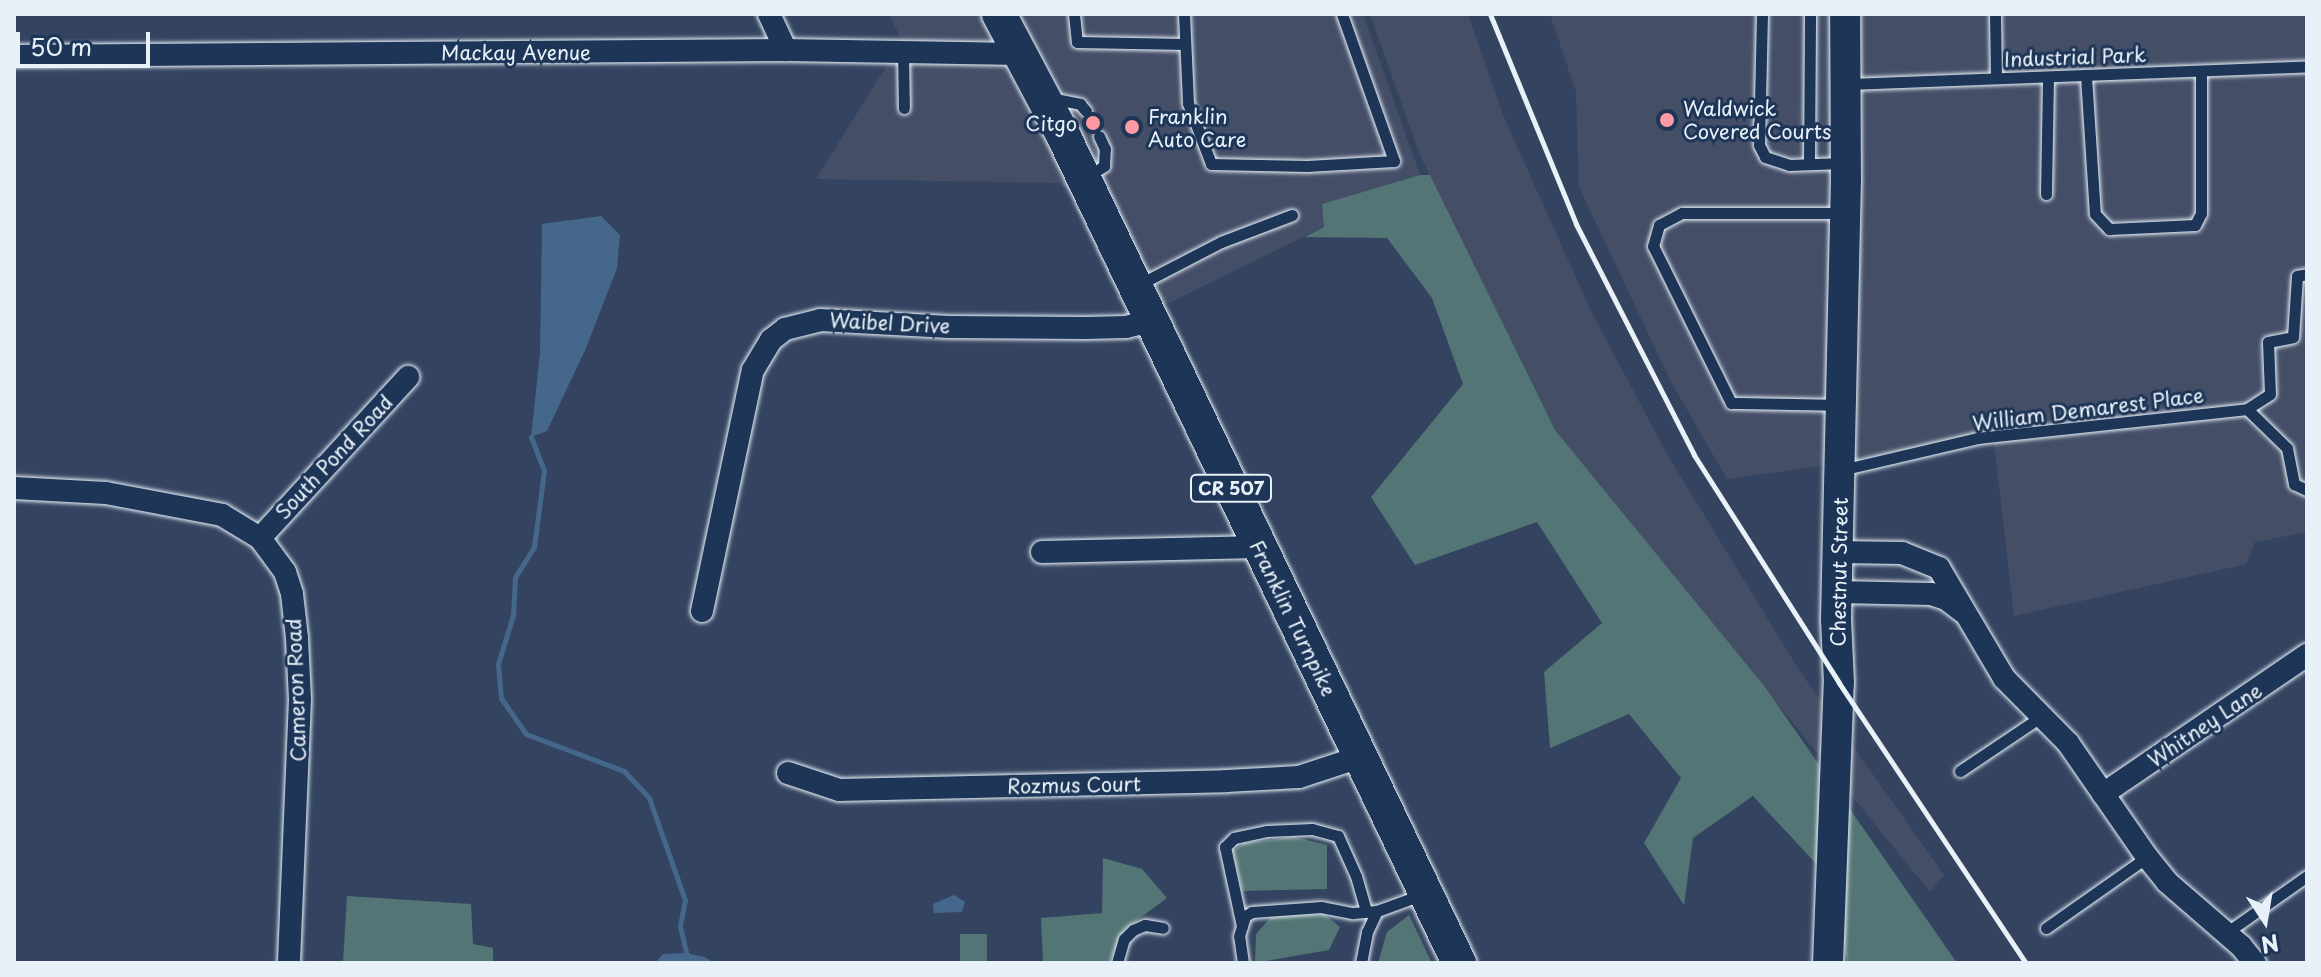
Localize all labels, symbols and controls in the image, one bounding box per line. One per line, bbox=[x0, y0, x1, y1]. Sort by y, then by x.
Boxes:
scale bar bbox=[20, 16, 154, 66]
text: 50 m bbox=[30, 28, 92, 64]
street label: Mackay Avenue bbox=[441, 40, 591, 64]
street label: Industrial Park bbox=[2004, 43, 2146, 71]
place label: Waldwick Covered Courts bbox=[1683, 96, 1833, 143]
place label: Franklin Auto Care bbox=[1148, 104, 1247, 151]
place label: Citgo bbox=[1025, 111, 1077, 135]
marker: Waldwick Covered Courts bbox=[1658, 111, 1676, 129]
marker: Citgo bbox=[1084, 114, 1102, 132]
marker: Franklin Auto Care bbox=[1123, 118, 1141, 136]
street label: Waibel Drive bbox=[828, 308, 952, 338]
street label: William Demarest Place bbox=[1971, 383, 2205, 435]
street label: South Pond Road bbox=[270, 389, 398, 525]
road number: CR 507 bbox=[1189, 474, 1273, 502]
street label: Chestnut Street bbox=[1826, 496, 1852, 648]
street label: Franklin Turnpike bbox=[1245, 535, 1341, 701]
street label: Cameron Road bbox=[282, 618, 310, 762]
street label: Whitney Lane bbox=[2143, 678, 2267, 772]
street label: Rozmus Court bbox=[1006, 772, 1142, 798]
north arrow bbox=[2225, 881, 2305, 961]
text: N bbox=[2258, 927, 2282, 963]

